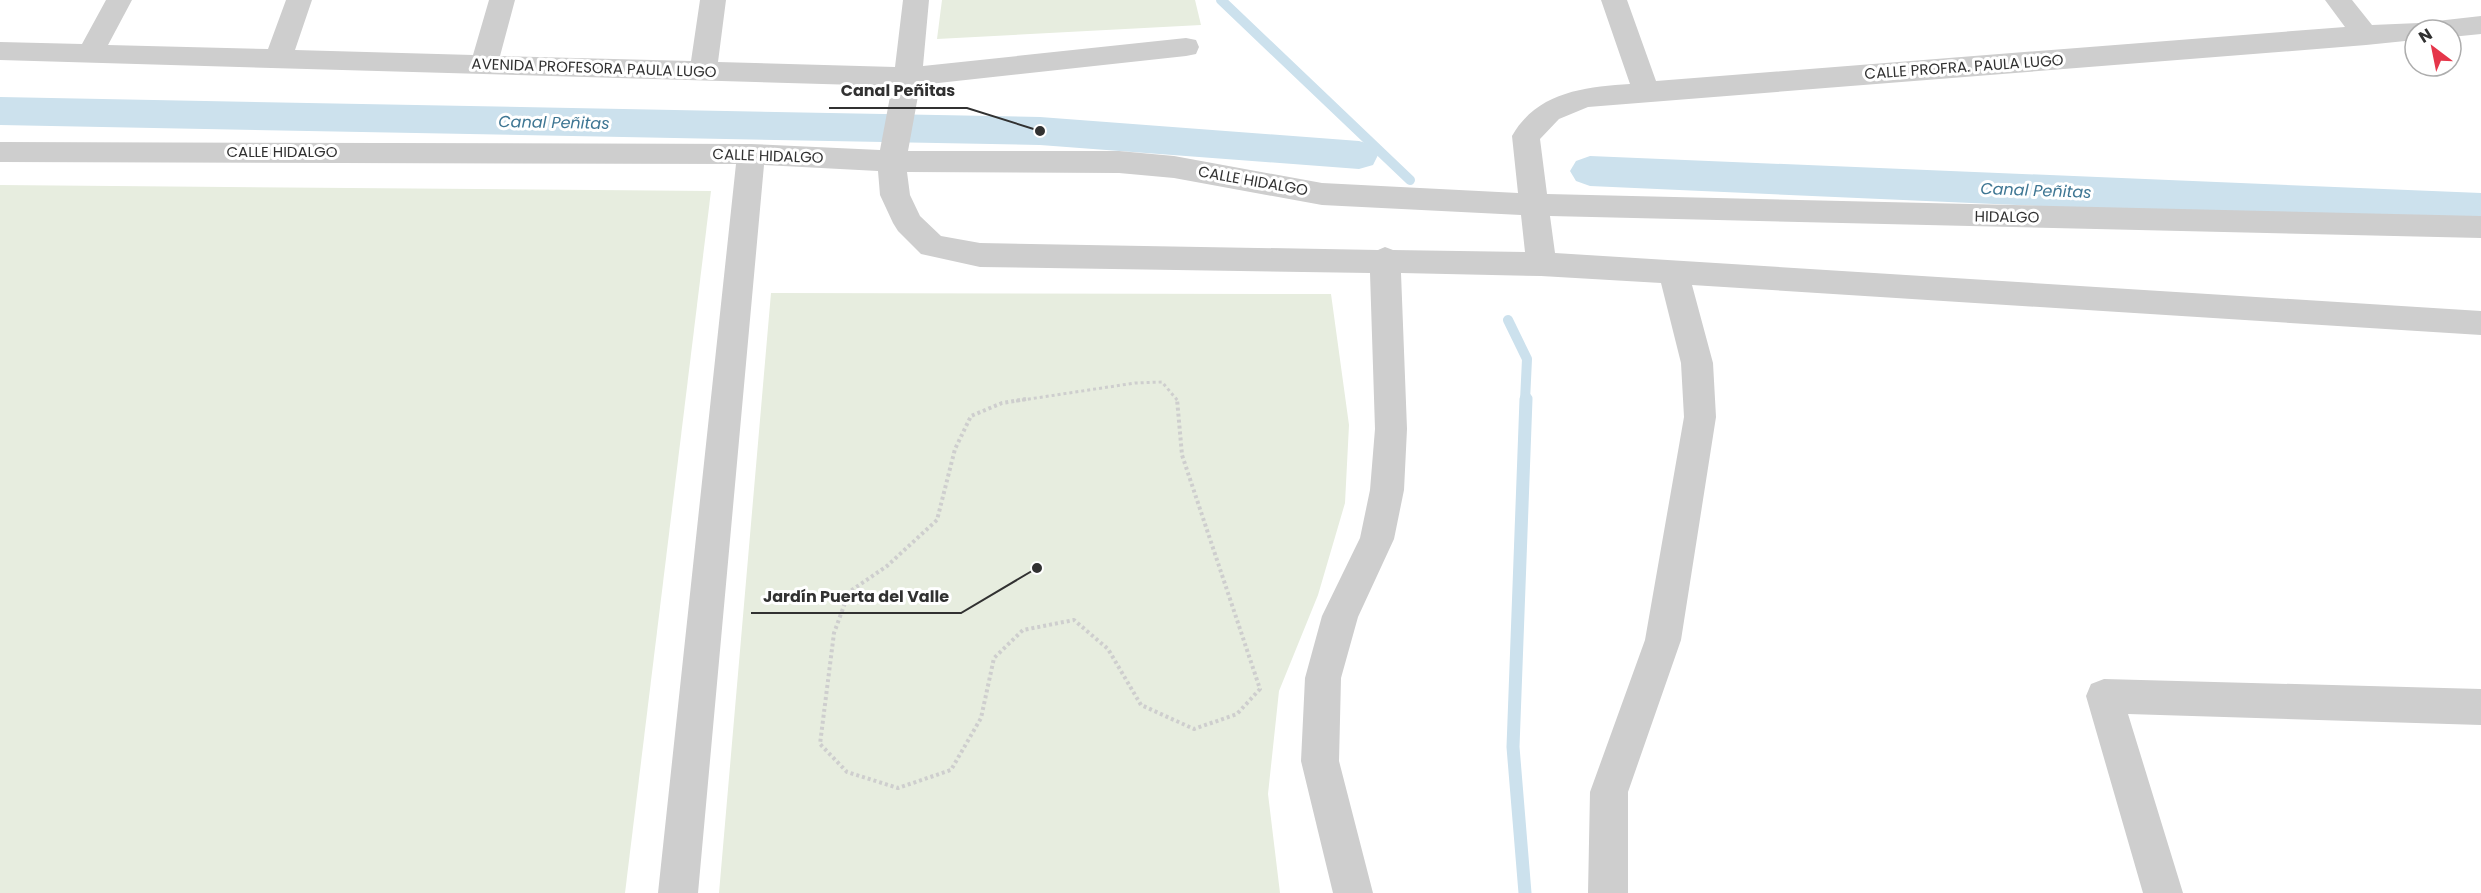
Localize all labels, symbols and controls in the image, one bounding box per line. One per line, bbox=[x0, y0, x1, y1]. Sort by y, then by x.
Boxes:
north arrow bbox=[2403, 18, 2463, 78]
text: N bbox=[2414, 23, 2437, 49]
street label: CALLE PROFRA. PAULA LUGO bbox=[1864, 49, 2064, 84]
street label: AVENIDA PROFESORA PAULA LUGO bbox=[471, 53, 717, 82]
callout: Canal Peñitas bbox=[829, 74, 967, 108]
text: Canal Peñitas bbox=[841, 79, 955, 102]
water label: Canal Peñitas bbox=[498, 110, 610, 135]
street label: CALLE HIDALGO bbox=[226, 141, 338, 162]
street label: CALLE HIDALGO bbox=[712, 143, 824, 168]
street label: CALLE HIDALGO bbox=[1197, 161, 1310, 201]
water label: Canal Peñitas bbox=[1980, 177, 2092, 204]
street label: HIDALGO bbox=[1974, 205, 2040, 228]
callout: Jardín Puerta del Valle bbox=[751, 579, 961, 613]
text: Jardín Puerta del Valle bbox=[763, 585, 949, 608]

